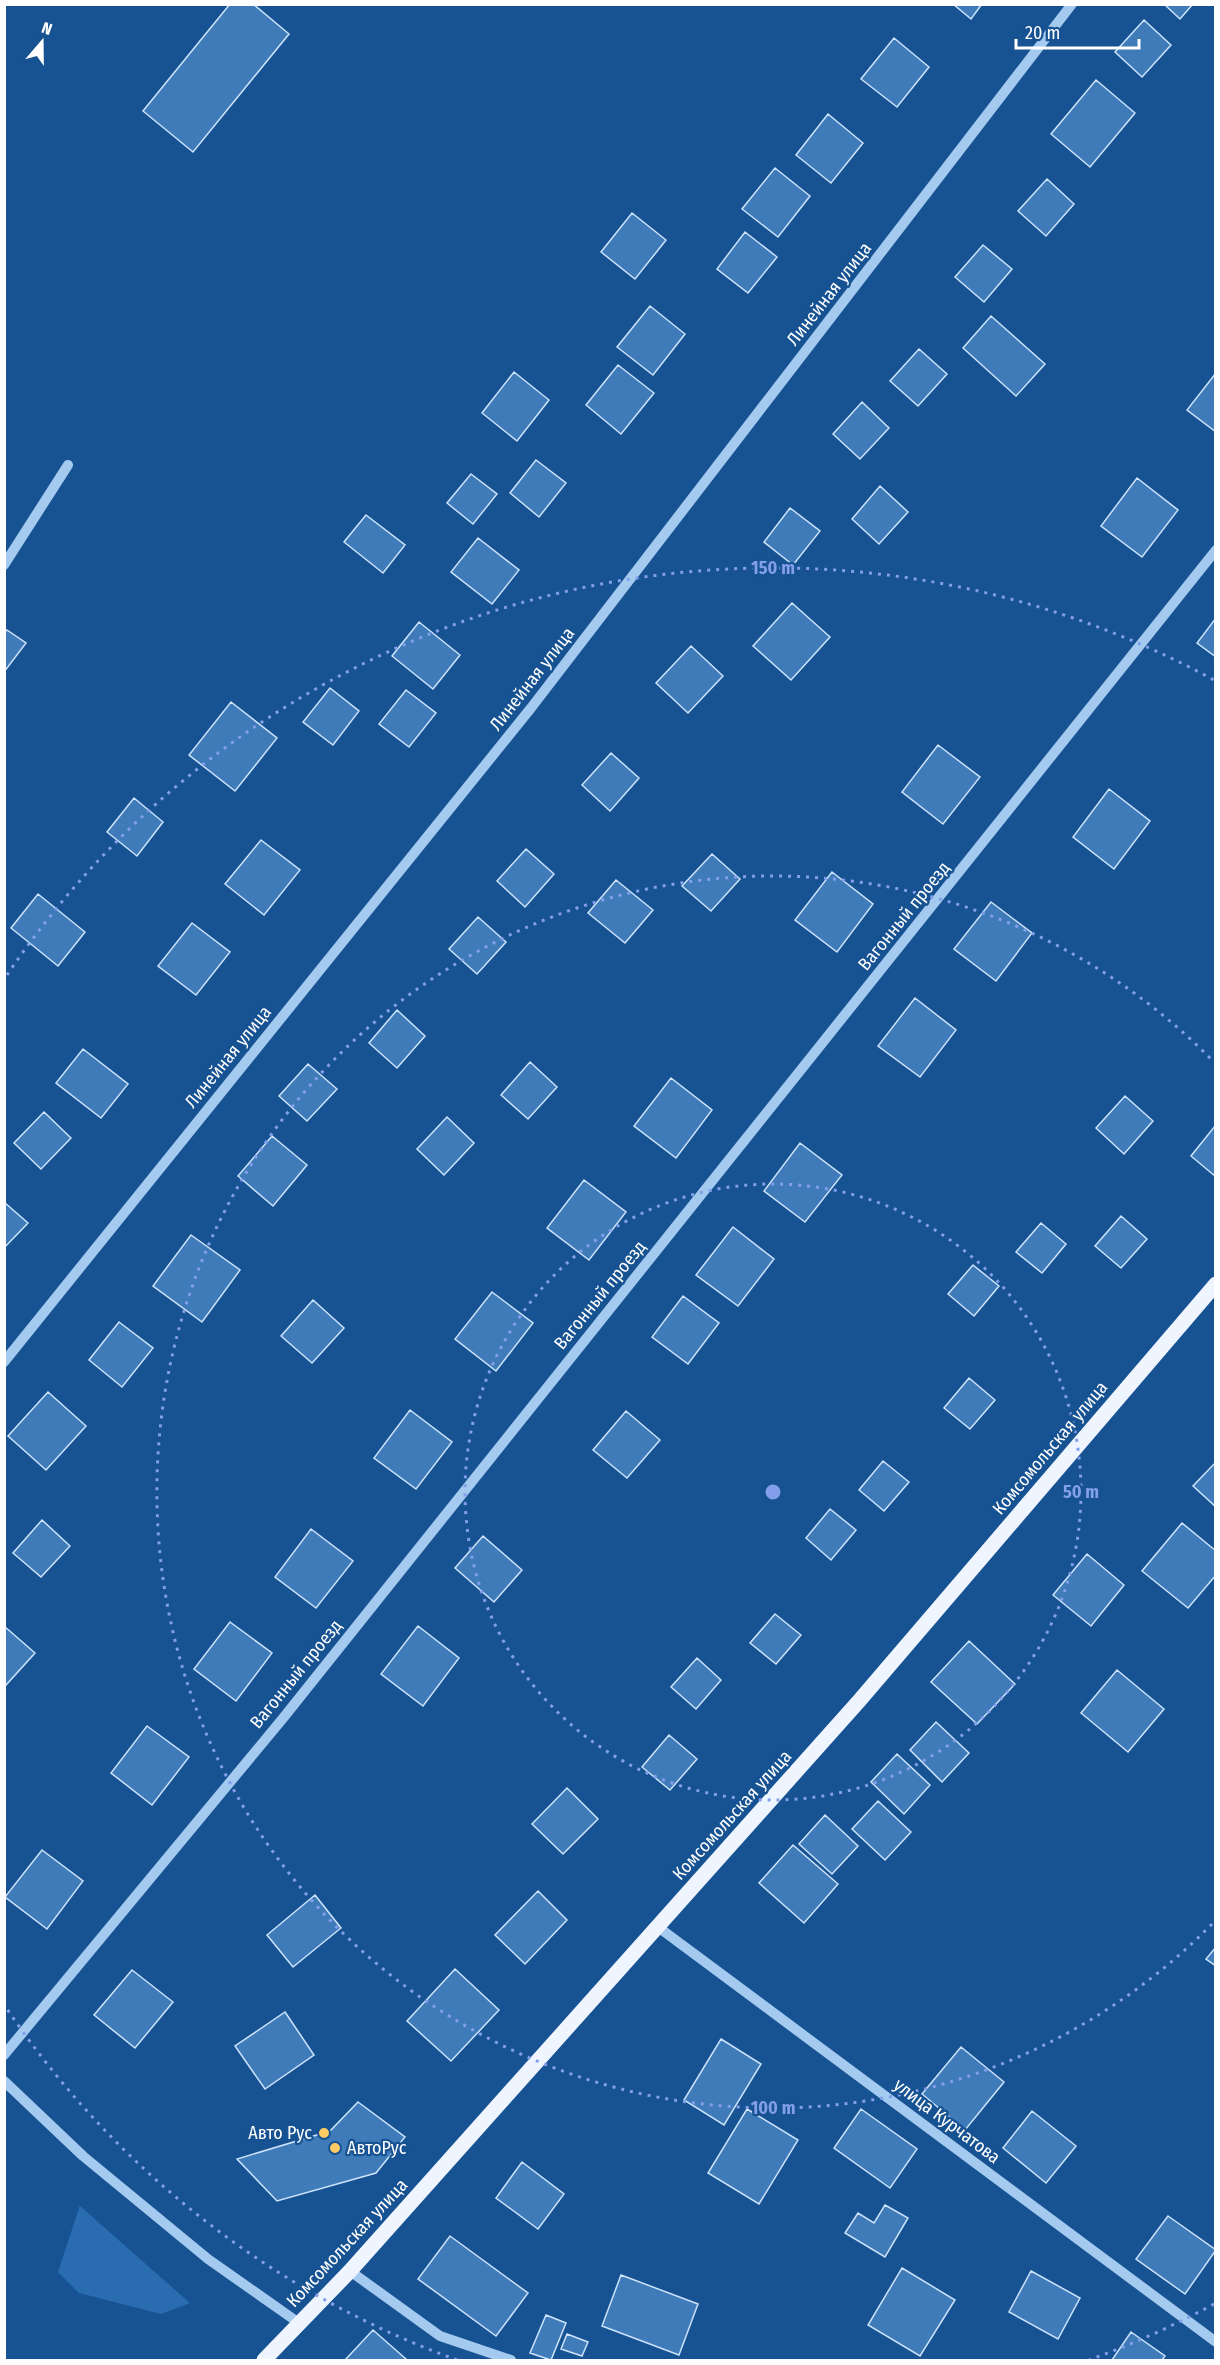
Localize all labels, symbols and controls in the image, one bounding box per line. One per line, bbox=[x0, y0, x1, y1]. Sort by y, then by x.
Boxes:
north arrow bbox=[12, 12, 72, 72]
scale bar bbox=[1016, 12, 1139, 50]
text: N bbox=[39, 18, 55, 39]
text: 20 m bbox=[1025, 22, 1060, 44]
street label: Линейная улица bbox=[782, 238, 876, 350]
text: 150 m bbox=[751, 557, 795, 579]
street label: Линейная улица bbox=[485, 623, 579, 735]
street label: Вагонный проезд bbox=[853, 857, 955, 975]
street label: Линейная улица bbox=[180, 1001, 276, 1113]
street label: Вагонный проезд bbox=[549, 1236, 651, 1354]
street label: Комсомольская улица bbox=[988, 1377, 1112, 1519]
text: 50 m bbox=[1063, 1481, 1099, 1503]
centre of rings bbox=[763, 1482, 783, 1502]
street label: Вагонный проезд bbox=[245, 1615, 347, 1733]
street label: Комсомольская улица bbox=[668, 1745, 796, 1885]
street label: улица Курчатова bbox=[889, 2074, 1005, 2168]
text: 100 m bbox=[751, 2097, 795, 2119]
place label: Авто Рус bbox=[248, 2122, 312, 2144]
marker: Авто Рус bbox=[317, 2126, 331, 2140]
place label: АвтоРус bbox=[347, 2137, 407, 2159]
marker: АвтоРус bbox=[328, 2141, 342, 2155]
street label: Комсомольская улица bbox=[282, 2174, 412, 2312]

